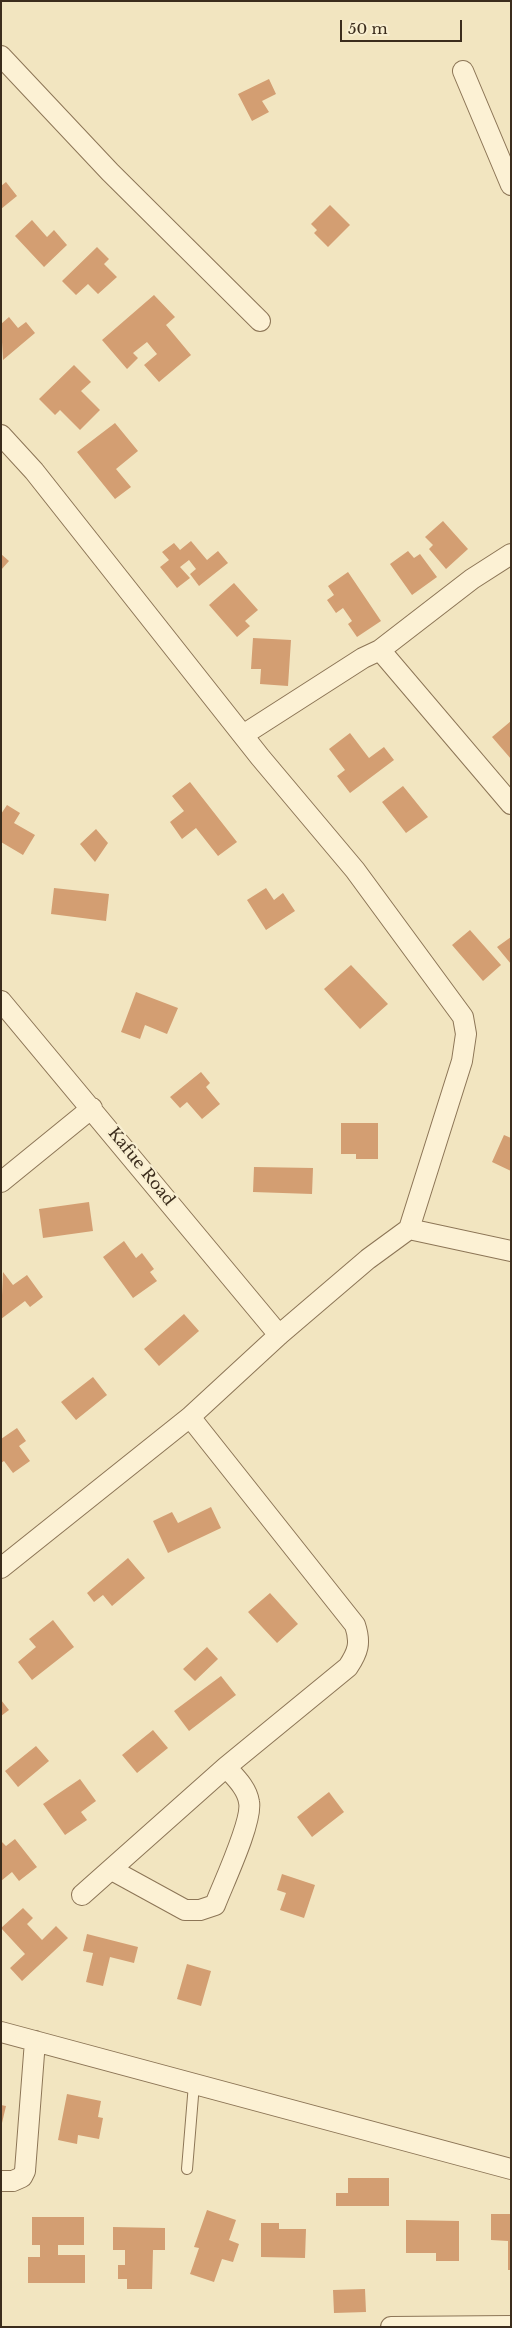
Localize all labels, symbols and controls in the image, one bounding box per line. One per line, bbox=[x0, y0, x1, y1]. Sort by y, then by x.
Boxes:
scale bar bbox=[342, 10, 464, 42]
text: 50 m bbox=[348, 19, 388, 38]
street label: Kafue Road bbox=[104, 1124, 178, 1210]

